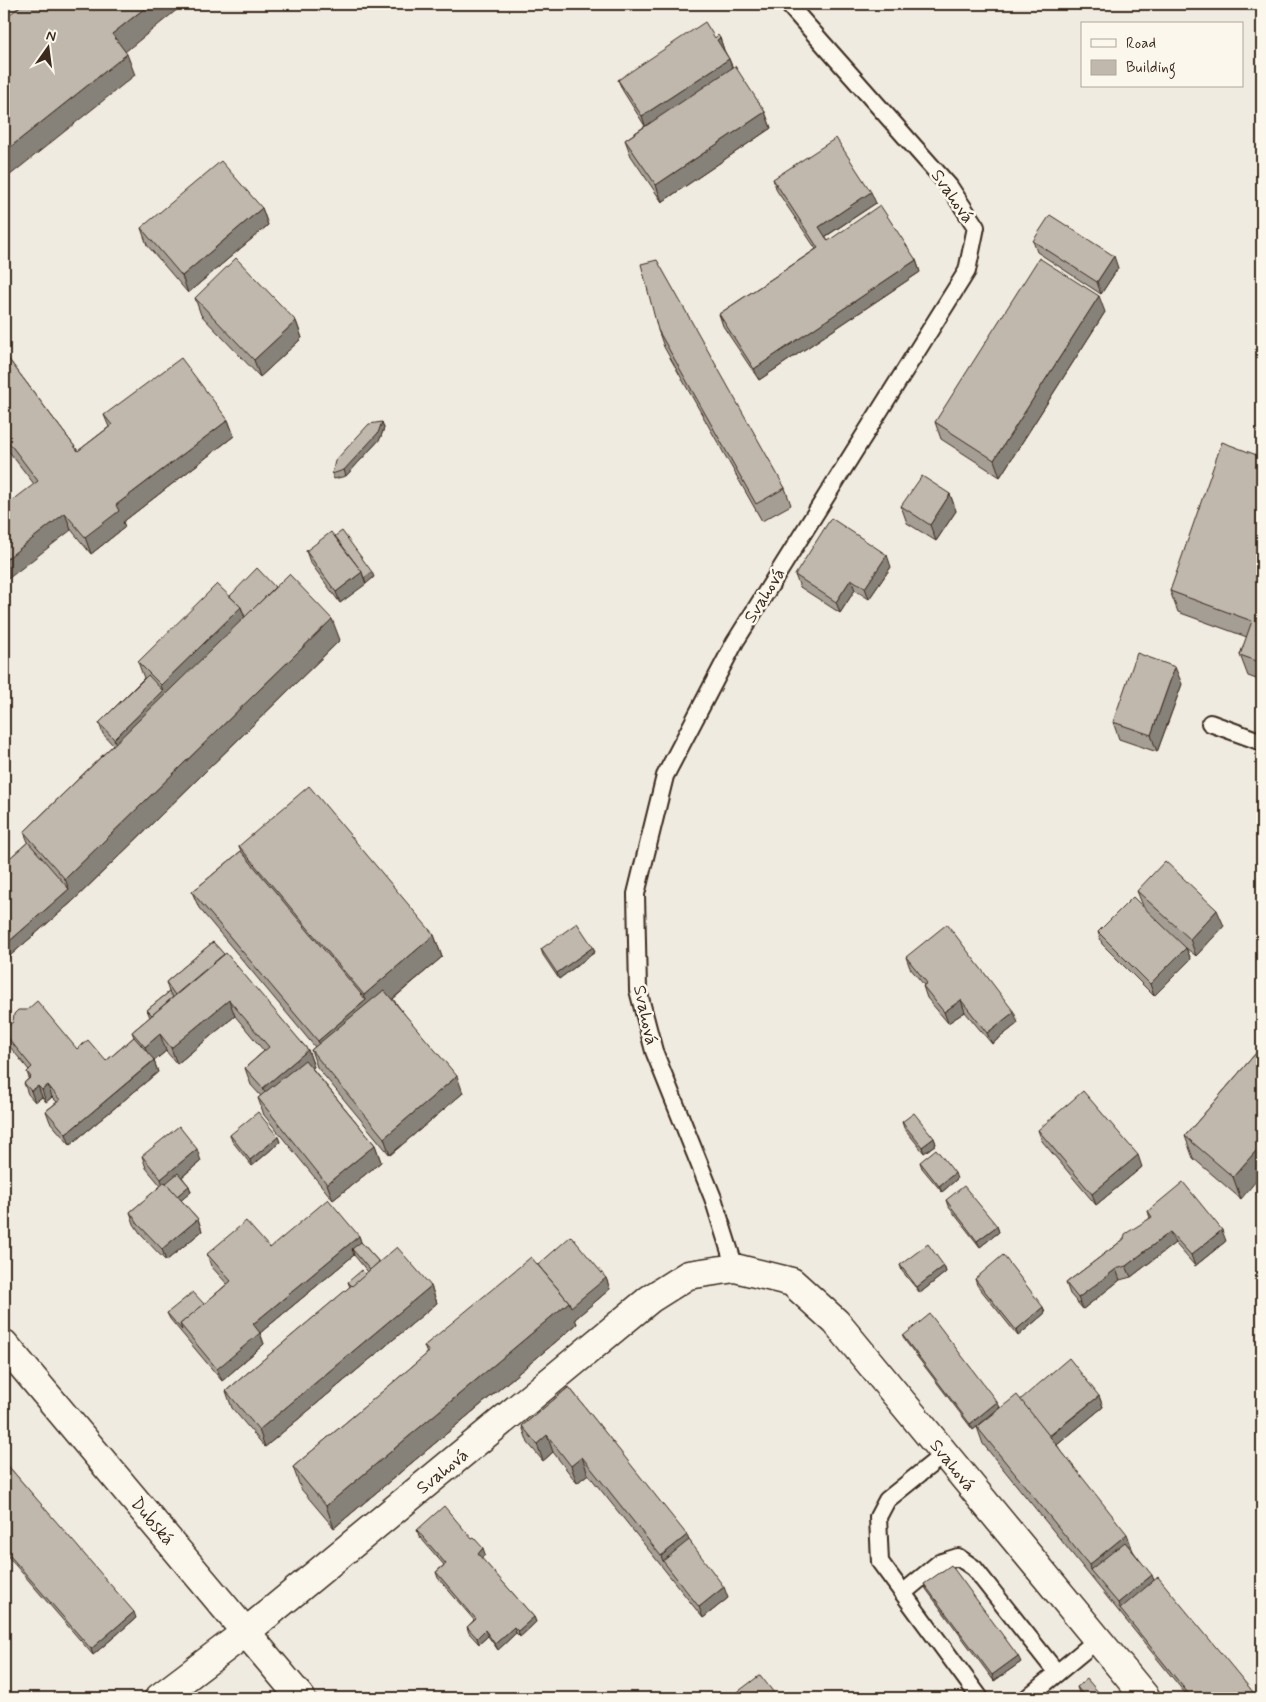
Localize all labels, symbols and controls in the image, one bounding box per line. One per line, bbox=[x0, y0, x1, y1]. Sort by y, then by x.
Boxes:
north arrow bbox=[22, 22, 72, 72]
legend bbox=[1081, 22, 1244, 88]
text: N bbox=[44, 26, 58, 46]
text: Road bbox=[1126, 34, 1156, 54]
text: Building bbox=[1126, 58, 1176, 79]
street label: Svahová bbox=[925, 165, 979, 228]
street label: Svahová bbox=[739, 563, 791, 628]
street label: Svahová bbox=[627, 983, 663, 1047]
street label: Svahová bbox=[924, 1434, 981, 1497]
street label: Svahová bbox=[411, 1443, 474, 1500]
street label: Dubská bbox=[125, 1492, 179, 1551]

